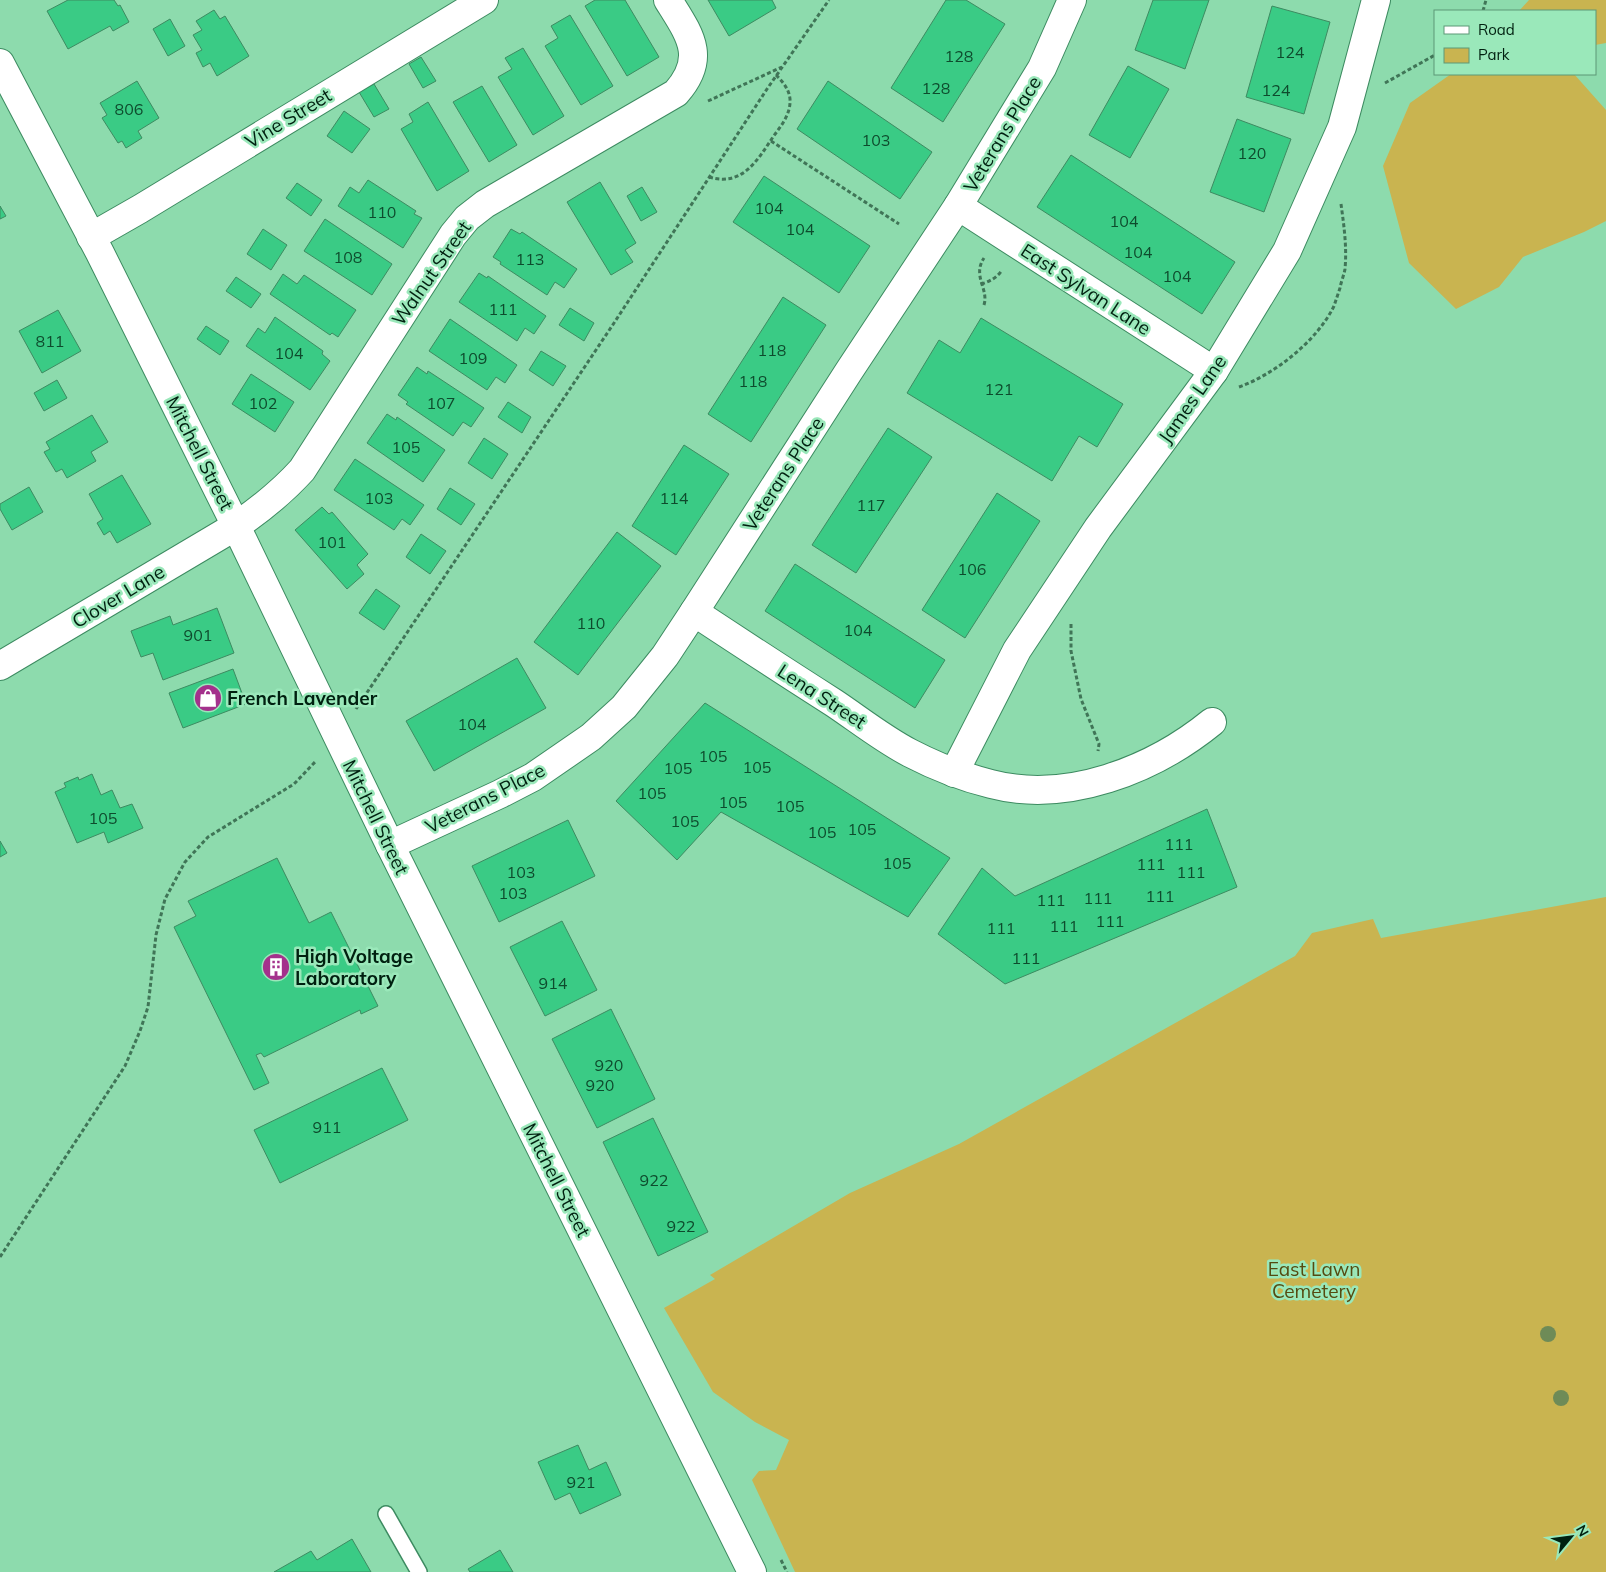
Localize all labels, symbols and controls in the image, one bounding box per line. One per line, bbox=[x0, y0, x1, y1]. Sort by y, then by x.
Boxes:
legend bbox=[1434, 10, 1596, 75]
text: Road bbox=[1478, 20, 1515, 39]
house number: 124 bbox=[1276, 42, 1305, 62]
text: Park bbox=[1478, 45, 1510, 64]
house number: 128 bbox=[945, 46, 973, 66]
street label: Veterans Place bbox=[958, 72, 1046, 196]
house number: 128 bbox=[922, 78, 950, 98]
house number: 124 bbox=[1262, 80, 1291, 100]
street label: Vine Street bbox=[240, 83, 336, 153]
house number: 806 bbox=[115, 99, 143, 119]
house number: 103 bbox=[862, 130, 890, 150]
house number: 120 bbox=[1238, 143, 1266, 163]
house number: 104 bbox=[755, 198, 784, 218]
house number: 110 bbox=[368, 202, 396, 222]
house number: 104 bbox=[1110, 211, 1139, 231]
street label: Walnut Street bbox=[386, 216, 476, 330]
house number: 104 bbox=[786, 219, 815, 239]
street label: East Sylvan Lane bbox=[1016, 238, 1156, 340]
house number: 104 bbox=[1124, 242, 1153, 262]
house number: 108 bbox=[334, 247, 362, 267]
house number: 113 bbox=[516, 249, 544, 269]
house number: 104 bbox=[1163, 266, 1192, 286]
house number: 111 bbox=[489, 299, 517, 319]
house number: 811 bbox=[36, 331, 64, 351]
house number: 118 bbox=[758, 340, 786, 360]
house number: 104 bbox=[275, 343, 304, 363]
house number: 109 bbox=[459, 348, 487, 368]
street label: James Lane bbox=[1153, 350, 1231, 448]
house number: 118 bbox=[739, 371, 767, 391]
house number: 121 bbox=[985, 379, 1013, 399]
street label: Mitchell Street bbox=[161, 392, 239, 514]
house number: 102 bbox=[249, 393, 277, 413]
house number: 107 bbox=[427, 393, 455, 413]
street label: Veterans Place bbox=[737, 413, 829, 535]
house number: 105 bbox=[392, 437, 420, 457]
house number: 103 bbox=[365, 488, 393, 508]
house number: 114 bbox=[660, 488, 689, 508]
house number: 117 bbox=[857, 495, 885, 515]
house number: 101 bbox=[318, 532, 346, 552]
street label: Clover Lane bbox=[67, 559, 169, 633]
house number: 106 bbox=[958, 559, 986, 579]
house number: 110 bbox=[577, 613, 605, 633]
house number: 104 bbox=[844, 620, 873, 640]
house number: 901 bbox=[184, 625, 212, 645]
street label: Lena Street bbox=[773, 659, 871, 734]
shop icon: French Lavender bbox=[193, 683, 223, 713]
place label: French Lavender bbox=[227, 686, 378, 710]
house number: 104 bbox=[458, 714, 487, 734]
house number: 105 bbox=[699, 746, 727, 766]
street label: Mitchell Street bbox=[338, 756, 414, 879]
house number: 105 bbox=[743, 757, 771, 777]
street label: Veterans Place bbox=[421, 758, 549, 838]
house number: 105 bbox=[664, 758, 692, 778]
house number: 105 bbox=[638, 783, 666, 803]
house number: 105 bbox=[719, 792, 747, 812]
house number: 105 bbox=[776, 796, 804, 816]
house number: 105 bbox=[89, 808, 117, 828]
house number: 105 bbox=[671, 811, 699, 831]
house number: 105 bbox=[848, 819, 876, 839]
house number: 105 bbox=[808, 822, 836, 842]
house number: 111 bbox=[1165, 834, 1193, 854]
house number: 105 bbox=[883, 853, 911, 873]
house number: 111 bbox=[1137, 854, 1165, 874]
house number: 103 bbox=[507, 862, 535, 882]
house number: 111 bbox=[1177, 862, 1205, 882]
house number: 103 bbox=[499, 883, 527, 903]
house number: 111 bbox=[1146, 886, 1174, 906]
house number: 111 bbox=[1084, 888, 1112, 908]
house number: 111 bbox=[1037, 890, 1065, 910]
house number: 111 bbox=[1096, 911, 1124, 931]
house number: 111 bbox=[1050, 916, 1078, 936]
house number: 111 bbox=[987, 918, 1015, 938]
place label: High Voltage Laboratory bbox=[295, 944, 413, 990]
house number: 111 bbox=[1012, 948, 1040, 968]
building icon: High Voltage Laboratory bbox=[261, 952, 291, 982]
house number: 914 bbox=[539, 973, 568, 993]
house number: 920 bbox=[595, 1055, 623, 1075]
house number: 920 bbox=[586, 1075, 614, 1095]
house number: 911 bbox=[313, 1117, 341, 1137]
street label: Mitchell Street bbox=[518, 1119, 596, 1241]
house number: 922 bbox=[640, 1170, 668, 1190]
house number: 922 bbox=[667, 1216, 695, 1236]
park label: East Lawn Cemetery bbox=[1268, 1257, 1360, 1303]
house number: 921 bbox=[567, 1472, 595, 1492]
north arrow bbox=[1546, 1512, 1596, 1562]
text: N bbox=[1572, 1522, 1593, 1540]

